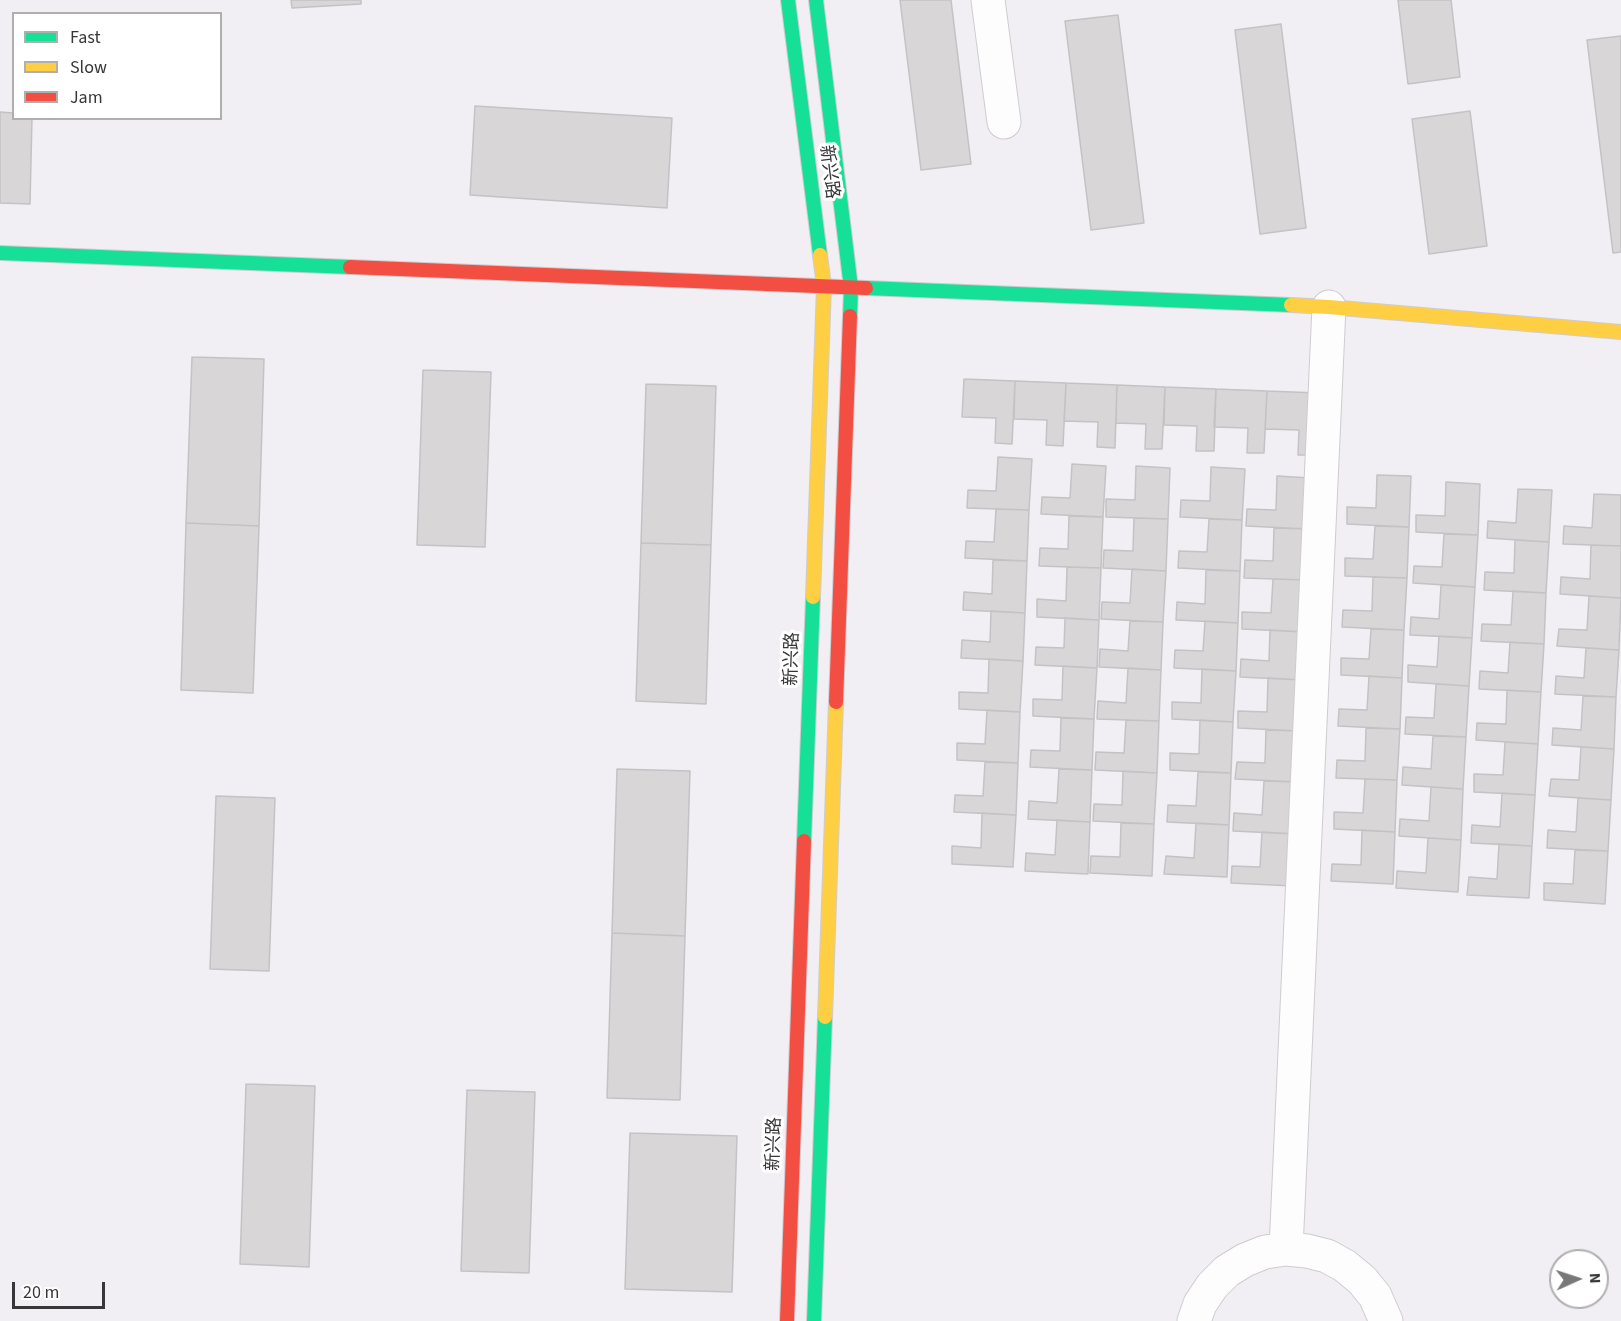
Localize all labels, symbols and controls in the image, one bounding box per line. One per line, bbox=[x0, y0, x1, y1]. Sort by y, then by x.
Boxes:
legend bbox=[12, 12, 222, 120]
text: Fast bbox=[70, 25, 101, 50]
text: Slow bbox=[70, 55, 107, 80]
text: Jam bbox=[70, 85, 103, 110]
street label: 新兴路 bbox=[814, 144, 842, 200]
street label: 新兴路 bbox=[781, 632, 805, 686]
street label: 新兴路 bbox=[763, 1117, 787, 1171]
north arrow bbox=[1549, 1249, 1609, 1309]
scale bar bbox=[15, 1270, 108, 1308]
text: N bbox=[1584, 1272, 1606, 1284]
text: 20 m bbox=[23, 1280, 59, 1305]

